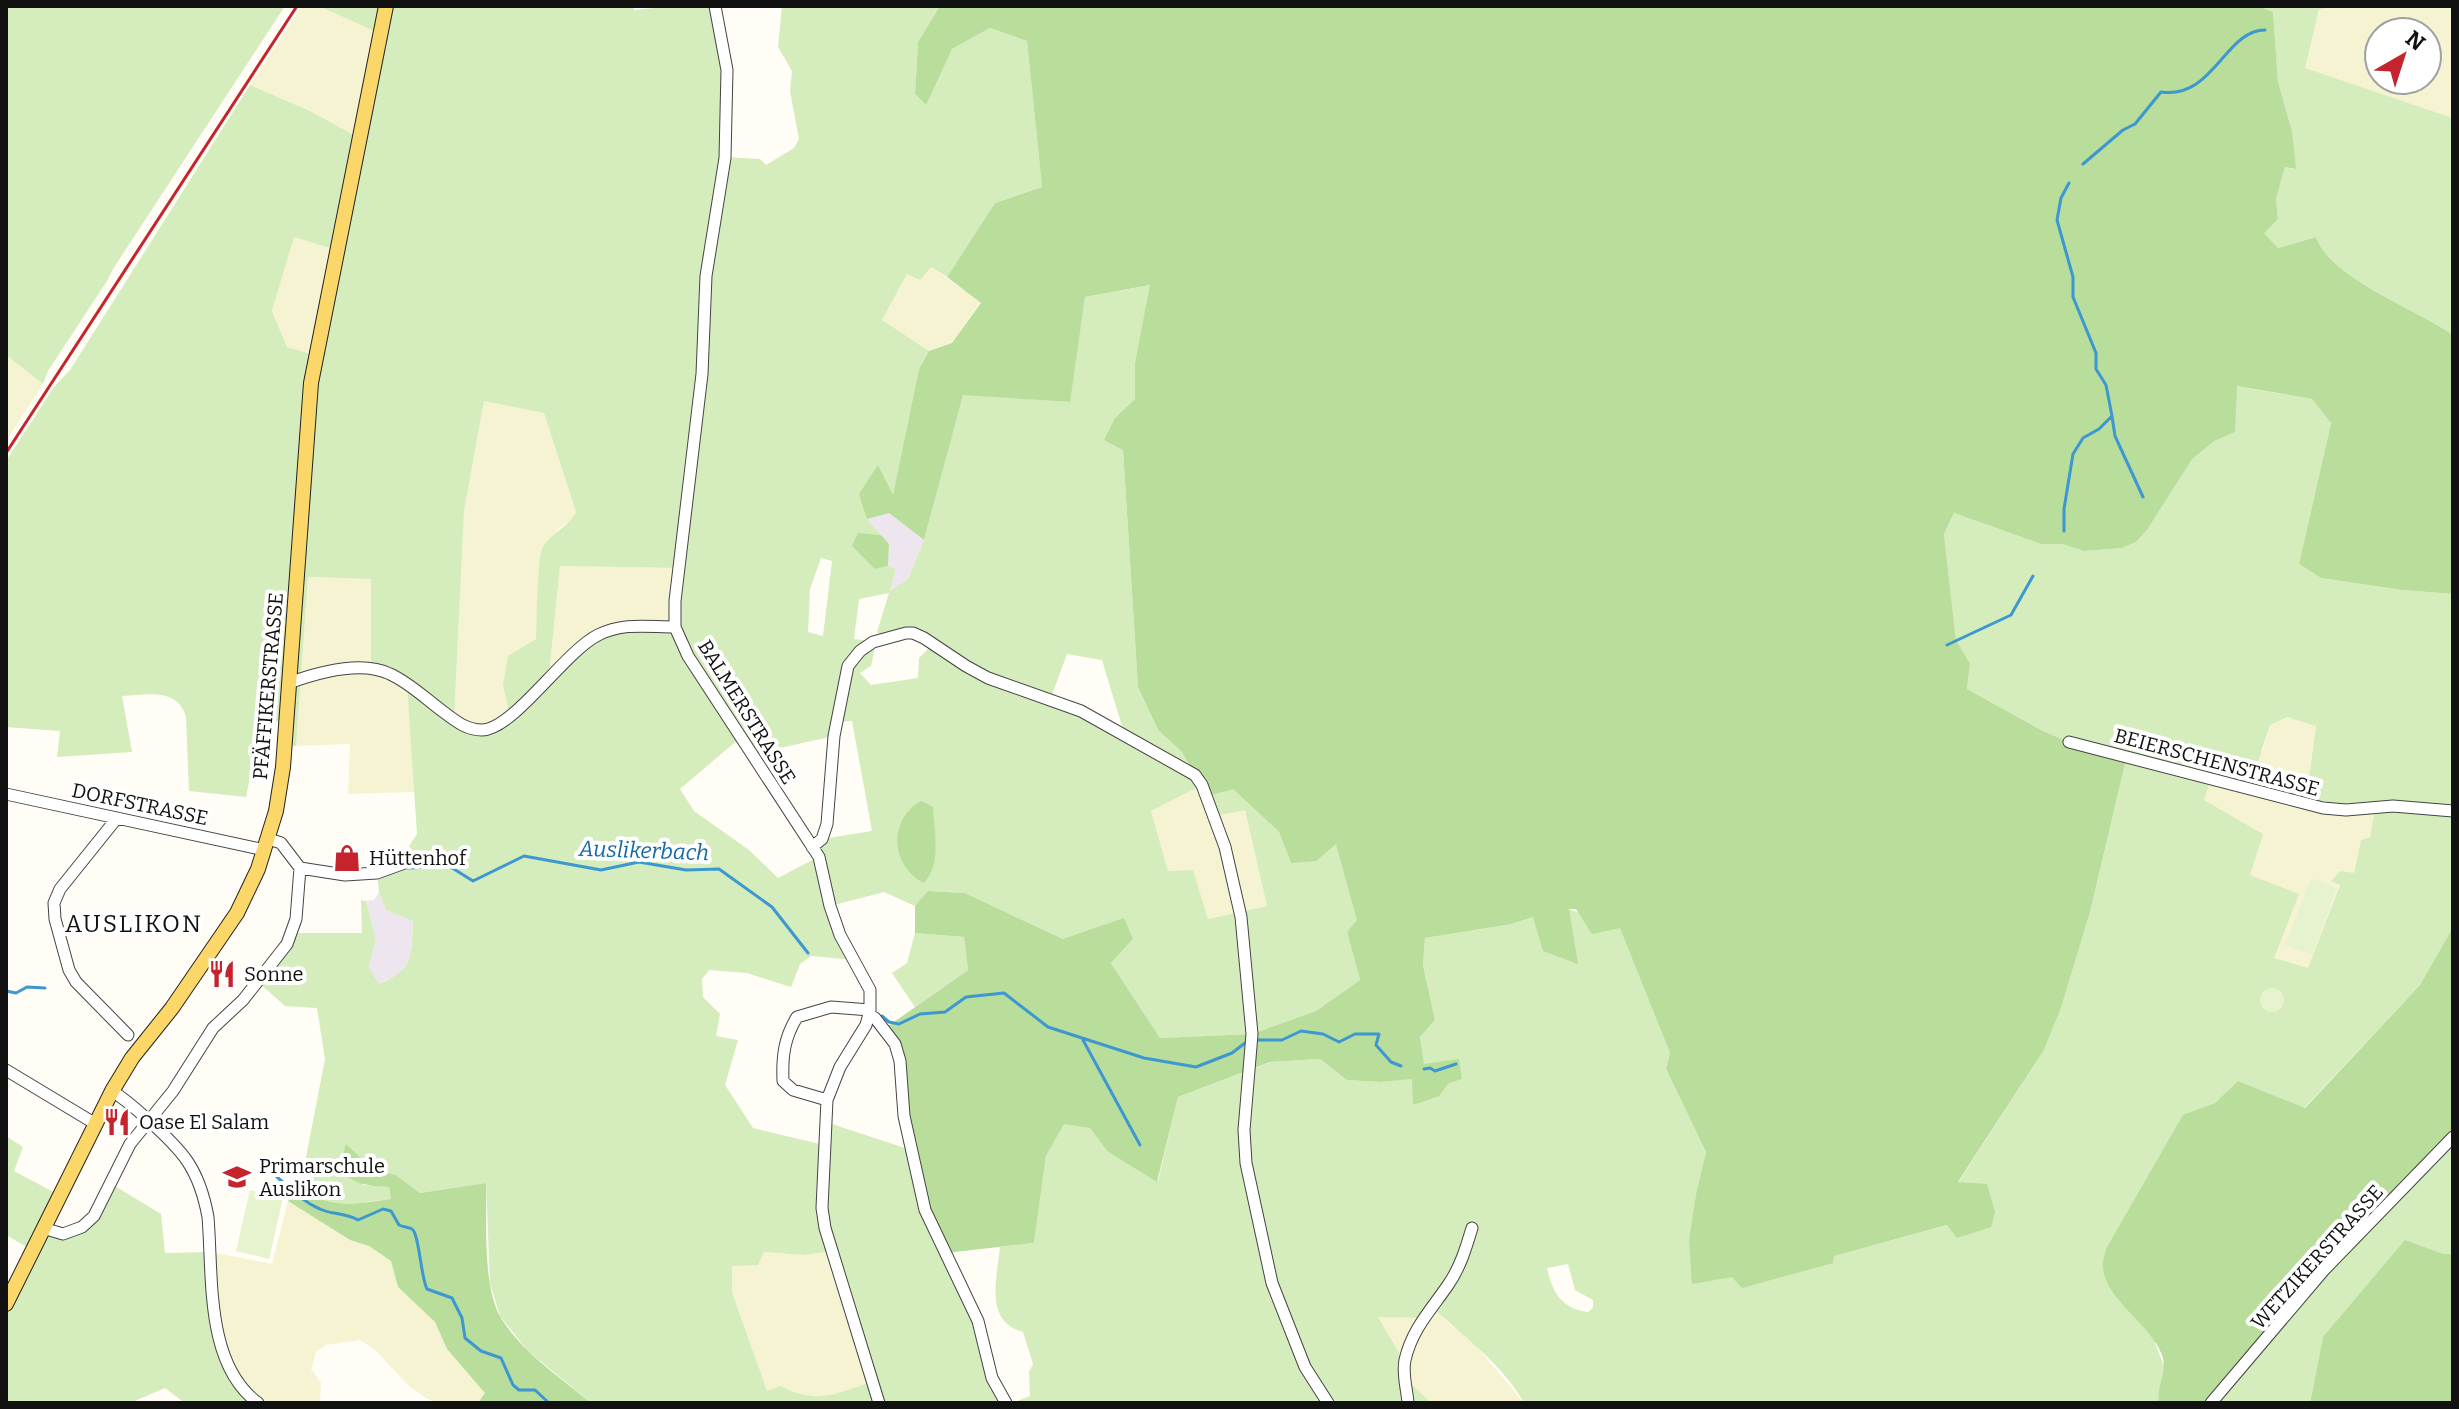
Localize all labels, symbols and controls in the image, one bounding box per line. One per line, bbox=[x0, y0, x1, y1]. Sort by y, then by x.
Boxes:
north arrow bbox=[2363, 16, 2443, 96]
text: N bbox=[2400, 25, 2430, 57]
street label: PFÄFFIKERSTRASSE bbox=[248, 591, 288, 781]
street label: BALMERSTRASSE bbox=[693, 636, 801, 788]
street label: BEIERSCHENSTRASSE bbox=[2112, 723, 2322, 801]
street label: DORFSTRASSE bbox=[70, 778, 210, 830]
water label: Auslikerbach bbox=[578, 835, 709, 866]
shop icon: Hüttenhof bbox=[332, 843, 362, 873]
place label: Hüttenhof bbox=[369, 846, 468, 870]
district label: AUSLIKON bbox=[65, 910, 203, 938]
restaurant icon: Sonne bbox=[207, 959, 237, 989]
place label: Sonne bbox=[244, 962, 304, 986]
restaurant icon: Oase El Salam bbox=[102, 1107, 132, 1137]
place label: Oase El Salam bbox=[139, 1110, 269, 1134]
place label: Primarschule Auslikon bbox=[259, 1154, 385, 1201]
school or university icon: Primarschule Auslikon bbox=[222, 1162, 252, 1192]
street label: WETZIKERSTRASSE bbox=[2246, 1180, 2388, 1334]

